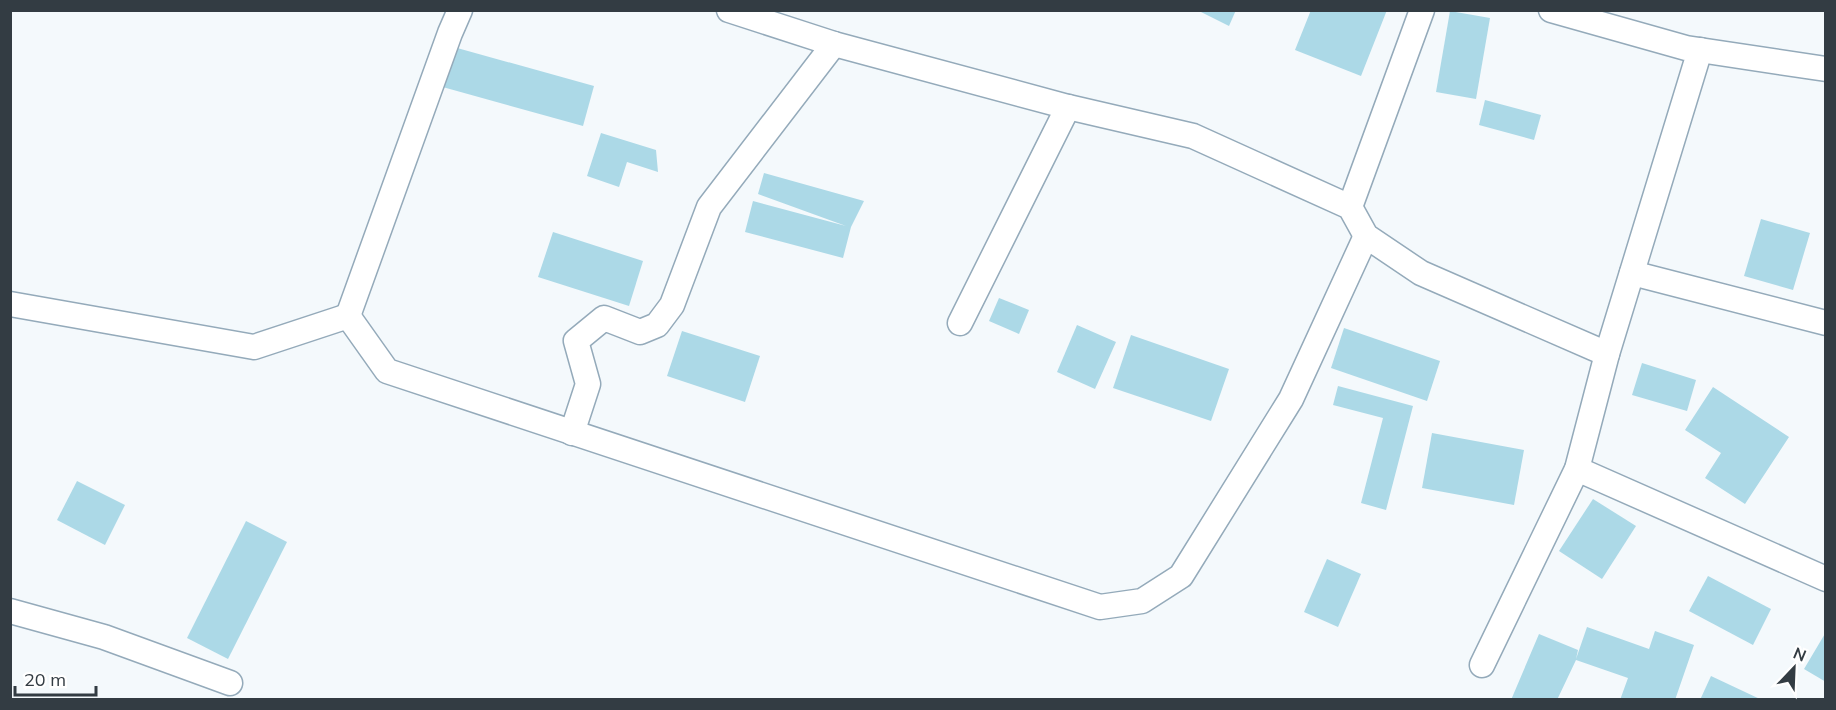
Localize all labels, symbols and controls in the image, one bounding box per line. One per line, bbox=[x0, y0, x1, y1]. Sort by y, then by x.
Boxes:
north arrow bbox=[1764, 638, 1824, 698]
text: N bbox=[1790, 643, 1809, 666]
scale bar bbox=[15, 659, 96, 697]
text: 20 m bbox=[24, 668, 66, 691]

